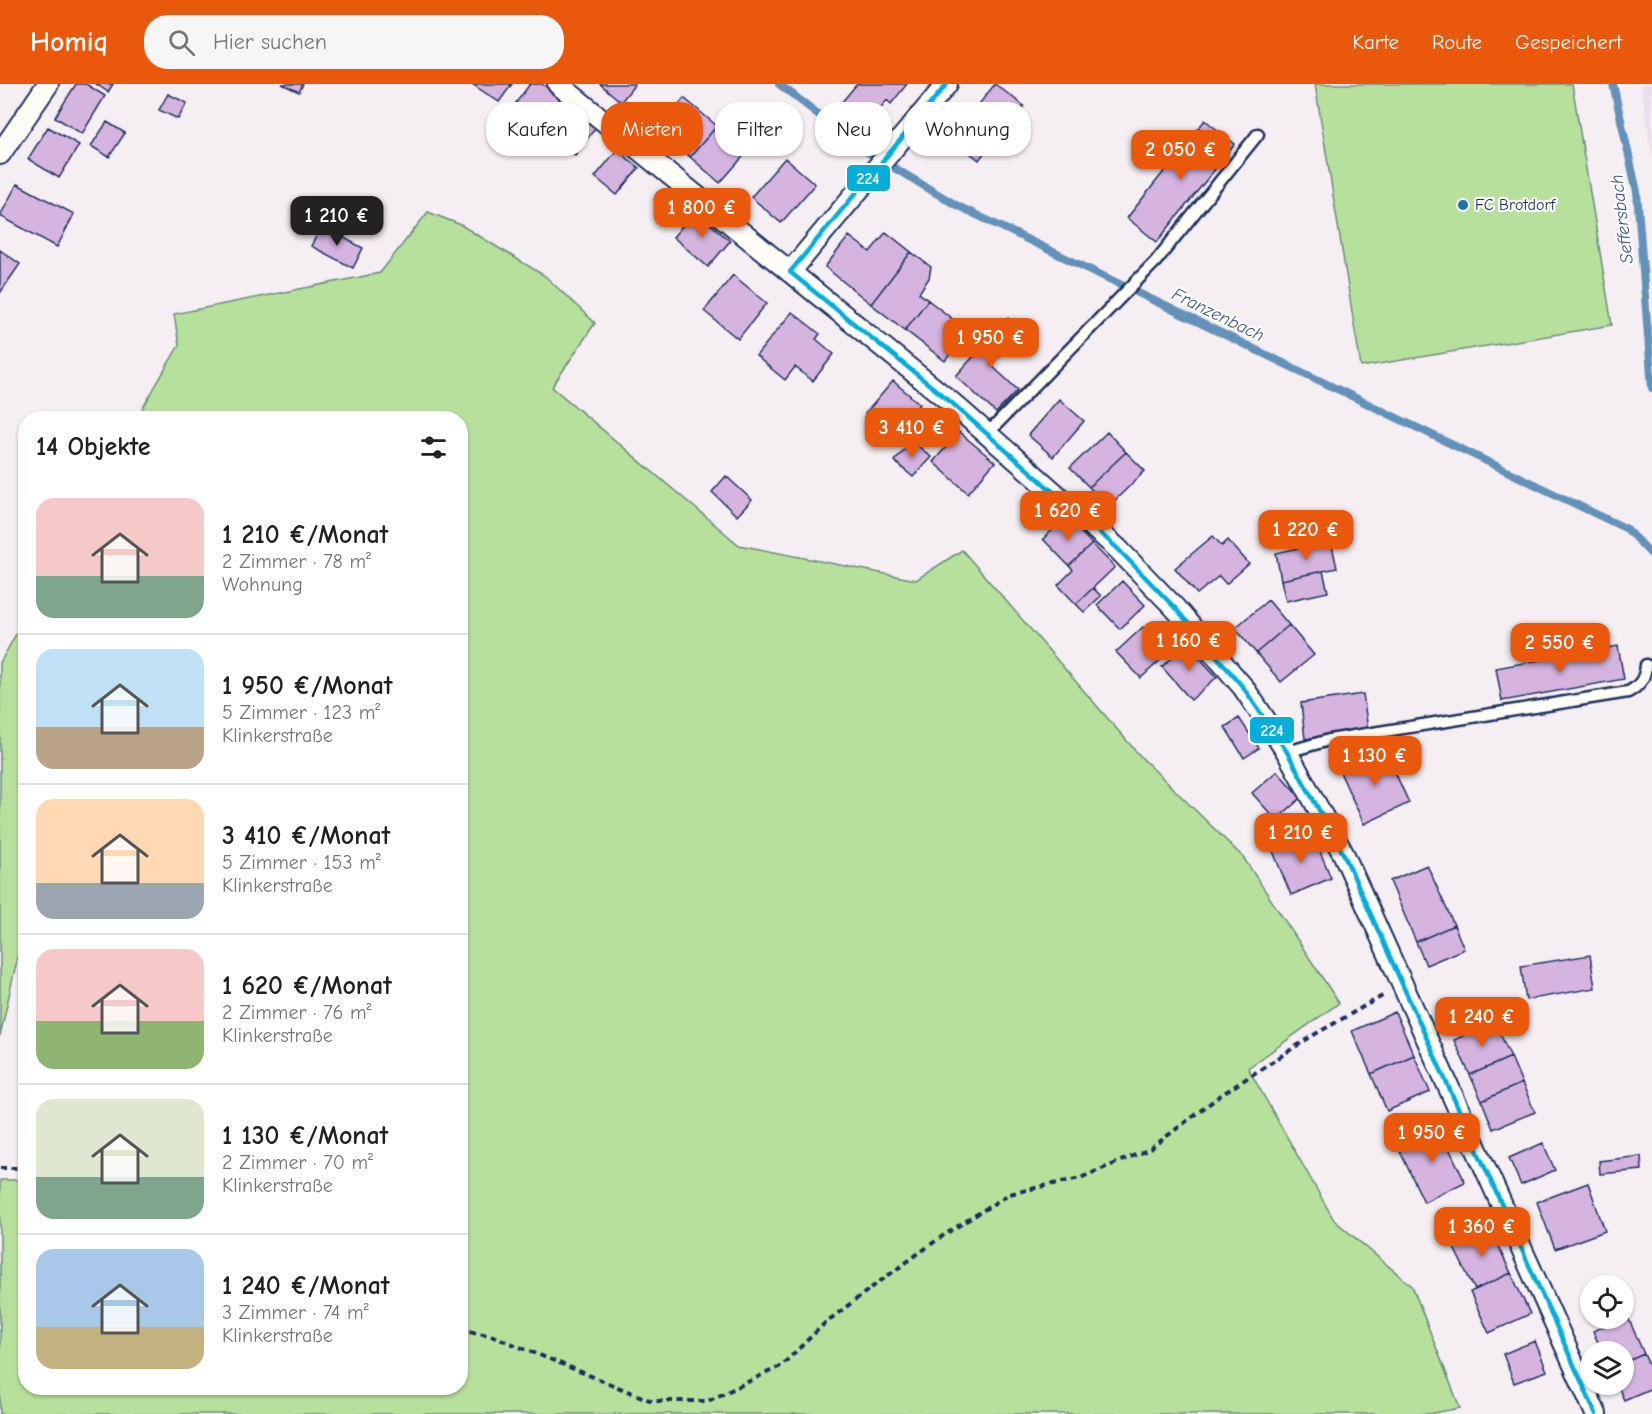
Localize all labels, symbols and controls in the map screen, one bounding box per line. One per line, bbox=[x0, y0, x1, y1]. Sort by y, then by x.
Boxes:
search box bbox=[144, 15, 564, 69]
text: Homiq bbox=[30, 26, 108, 58]
icon: search bbox=[165, 26, 198, 59]
text: Hier suchen bbox=[213, 29, 327, 55]
text: Karte bbox=[1352, 30, 1399, 54]
text: Route bbox=[1432, 30, 1482, 54]
text: Gespeichert bbox=[1515, 30, 1622, 54]
chip: Kaufen bbox=[486, 102, 589, 156]
chip: Mieten bbox=[601, 102, 703, 156]
chip: Filter bbox=[715, 102, 803, 156]
chip: Neu bbox=[815, 102, 892, 156]
chip: Wohnung bbox=[904, 102, 1031, 156]
pin: 2 050 € bbox=[1126, 130, 1236, 181]
text: 2 050 € bbox=[1145, 138, 1217, 161]
line badge: 224 bbox=[846, 164, 891, 192]
text: 224 bbox=[857, 170, 879, 188]
water label: Seffersbach bbox=[1606, 173, 1638, 265]
pin: 1 800 € bbox=[647, 188, 757, 239]
pin: 1 210 € bbox=[282, 196, 392, 247]
text: 1 800 € bbox=[668, 196, 737, 219]
place label: FC Brotdorf bbox=[1475, 196, 1557, 214]
marker: FC Brotdorf bbox=[1456, 198, 1470, 212]
text: 1 210 € bbox=[304, 204, 370, 227]
water label: Franzenbach bbox=[1168, 284, 1268, 346]
pin: 1 950 € bbox=[936, 318, 1046, 369]
text: 1 950 € bbox=[957, 326, 1025, 349]
pin: 3 410 € bbox=[857, 408, 967, 459]
text: 3 410 € bbox=[879, 416, 945, 439]
icon: filters bbox=[417, 431, 450, 464]
text: 14 Objekte bbox=[36, 432, 151, 462]
pin: 1 620 € bbox=[1013, 491, 1123, 542]
text: 1 620 € bbox=[1034, 499, 1102, 522]
pin: 1 220 € bbox=[1251, 510, 1361, 561]
text: 1 220 € bbox=[1272, 518, 1340, 541]
text: 1 210 €/Monat bbox=[222, 520, 388, 550]
icon: home bbox=[84, 522, 156, 594]
text: 2 Zimmer · 78 m² bbox=[222, 550, 371, 573]
text: Wohnung bbox=[222, 573, 303, 596]
pin: 1 160 € bbox=[1134, 621, 1244, 672]
pin: 2 550 € bbox=[1505, 623, 1615, 674]
text: 1 160 € bbox=[1156, 629, 1222, 652]
text: 2 550 € bbox=[1525, 631, 1595, 654]
text: 1 950 €/Monat bbox=[222, 671, 393, 701]
icon: home bbox=[84, 673, 156, 745]
text: 5 Zimmer · 123 m² bbox=[222, 701, 380, 724]
line badge: 224 bbox=[1249, 716, 1295, 744]
text: 224 bbox=[1261, 722, 1283, 740]
text: Klinkerstraße bbox=[222, 724, 333, 747]
pin: 1 130 € bbox=[1320, 736, 1430, 787]
text: 1 130 € bbox=[1342, 744, 1408, 767]
pin: 1 210 € bbox=[1246, 813, 1356, 864]
text: 3 410 €/Monat bbox=[222, 821, 390, 851]
text: 1 210 € bbox=[1268, 821, 1334, 844]
icon: home bbox=[84, 823, 156, 895]
text: 5 Zimmer · 153 m² bbox=[222, 851, 381, 874]
text: Klinkerstraße bbox=[222, 874, 333, 897]
text: 1 620 €/Monat bbox=[222, 971, 392, 1001]
icon: home bbox=[84, 973, 156, 1045]
pin: 1 240 € bbox=[1427, 997, 1537, 1048]
text: 2 Zimmer · 76 m² bbox=[222, 1001, 372, 1024]
text: 1 240 € bbox=[1449, 1005, 1515, 1028]
text: Klinkerstraße bbox=[222, 1024, 333, 1047]
pin: 1 950 € bbox=[1377, 1113, 1487, 1164]
text: 1 130 €/Monat bbox=[222, 1121, 388, 1151]
text: 1 950 € bbox=[1398, 1121, 1466, 1144]
icon: home bbox=[84, 1123, 156, 1195]
text: 2 Zimmer · 70 m² bbox=[222, 1151, 373, 1174]
text: Klinkerstraße bbox=[222, 1174, 333, 1197]
pin: 1 360 € bbox=[1427, 1207, 1537, 1258]
text: 1 360 € bbox=[1448, 1215, 1516, 1238]
text: 1 240 €/Monat bbox=[222, 1271, 390, 1301]
icon: home bbox=[84, 1273, 156, 1345]
map controls bbox=[1580, 1275, 1634, 1395]
button: locate bbox=[1580, 1275, 1634, 1329]
text: 3 Zimmer · 74 m² bbox=[222, 1301, 369, 1324]
text: Klinkerstraße bbox=[222, 1324, 333, 1347]
button: layers bbox=[1580, 1341, 1634, 1395]

